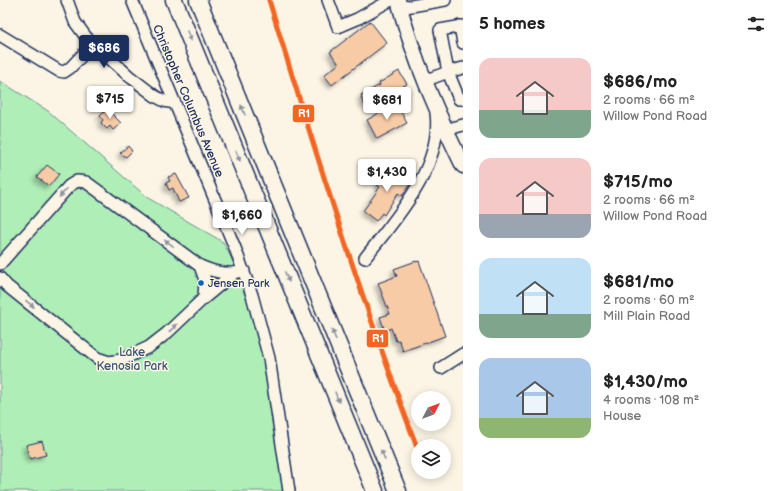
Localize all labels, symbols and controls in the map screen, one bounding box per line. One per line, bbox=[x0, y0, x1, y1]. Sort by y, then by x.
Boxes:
icon: filters bbox=[745, 13, 767, 35]
text: 5 homes bbox=[479, 14, 545, 34]
street label: Christopher Columbus Avenue bbox=[149, 23, 227, 179]
one-way arrow bbox=[186, 31, 192, 42]
pin: $686 bbox=[80, 35, 128, 69]
text: $686 bbox=[88, 40, 120, 56]
text: $686/mo bbox=[603, 72, 677, 92]
icon: home bbox=[511, 74, 559, 122]
pin: $715 bbox=[86, 86, 134, 120]
pin: $681 bbox=[363, 87, 411, 121]
text: $715 bbox=[96, 91, 124, 107]
text: $681 bbox=[372, 92, 402, 108]
text: 2 rooms · 66 m² bbox=[603, 92, 695, 108]
one-way arrow bbox=[239, 104, 245, 116]
line badge: R1 bbox=[292, 104, 315, 123]
text: R1 bbox=[298, 107, 310, 120]
text: Willow Pond Road bbox=[603, 108, 707, 124]
one-way arrow bbox=[236, 151, 242, 163]
pin: $1,430 bbox=[354, 159, 420, 193]
text: $1,430 bbox=[367, 164, 407, 180]
text: $715/mo bbox=[603, 172, 673, 192]
icon: home bbox=[511, 174, 559, 222]
one-way arrow bbox=[59, 187, 68, 198]
text: 2 rooms · 66 m² bbox=[603, 192, 695, 208]
pin: $1,660 bbox=[209, 202, 275, 236]
text: $1,660 bbox=[222, 207, 262, 223]
text: Willow Pond Road bbox=[603, 208, 707, 224]
one-way arrow bbox=[163, 239, 174, 247]
one-way arrow bbox=[285, 271, 291, 283]
text: $681/mo bbox=[603, 272, 674, 292]
icon: home bbox=[511, 274, 559, 322]
place label: Jensen Park bbox=[208, 277, 270, 290]
marker: Jensen Park bbox=[196, 278, 206, 288]
text: 2 rooms · 60 m² bbox=[603, 292, 695, 308]
one-way arrow bbox=[24, 299, 35, 308]
text: Mill Plain Road bbox=[603, 308, 690, 324]
one-way arrow bbox=[168, 324, 177, 333]
one-way arrow bbox=[330, 328, 336, 340]
line badge: R1 bbox=[366, 329, 389, 348]
text: R1 bbox=[372, 332, 384, 345]
park label: Lake Kenosia Park bbox=[96, 345, 168, 374]
text: $1,430/mo bbox=[603, 372, 688, 392]
icon: home bbox=[511, 374, 559, 422]
north arrow bbox=[411, 391, 451, 431]
map controls bbox=[411, 391, 451, 479]
one-way arrow bbox=[334, 392, 340, 404]
text: 4 rooms · 108 m² bbox=[603, 392, 699, 408]
text: House bbox=[603, 408, 641, 424]
button: layers bbox=[411, 439, 451, 479]
one-way arrow bbox=[380, 450, 386, 461]

